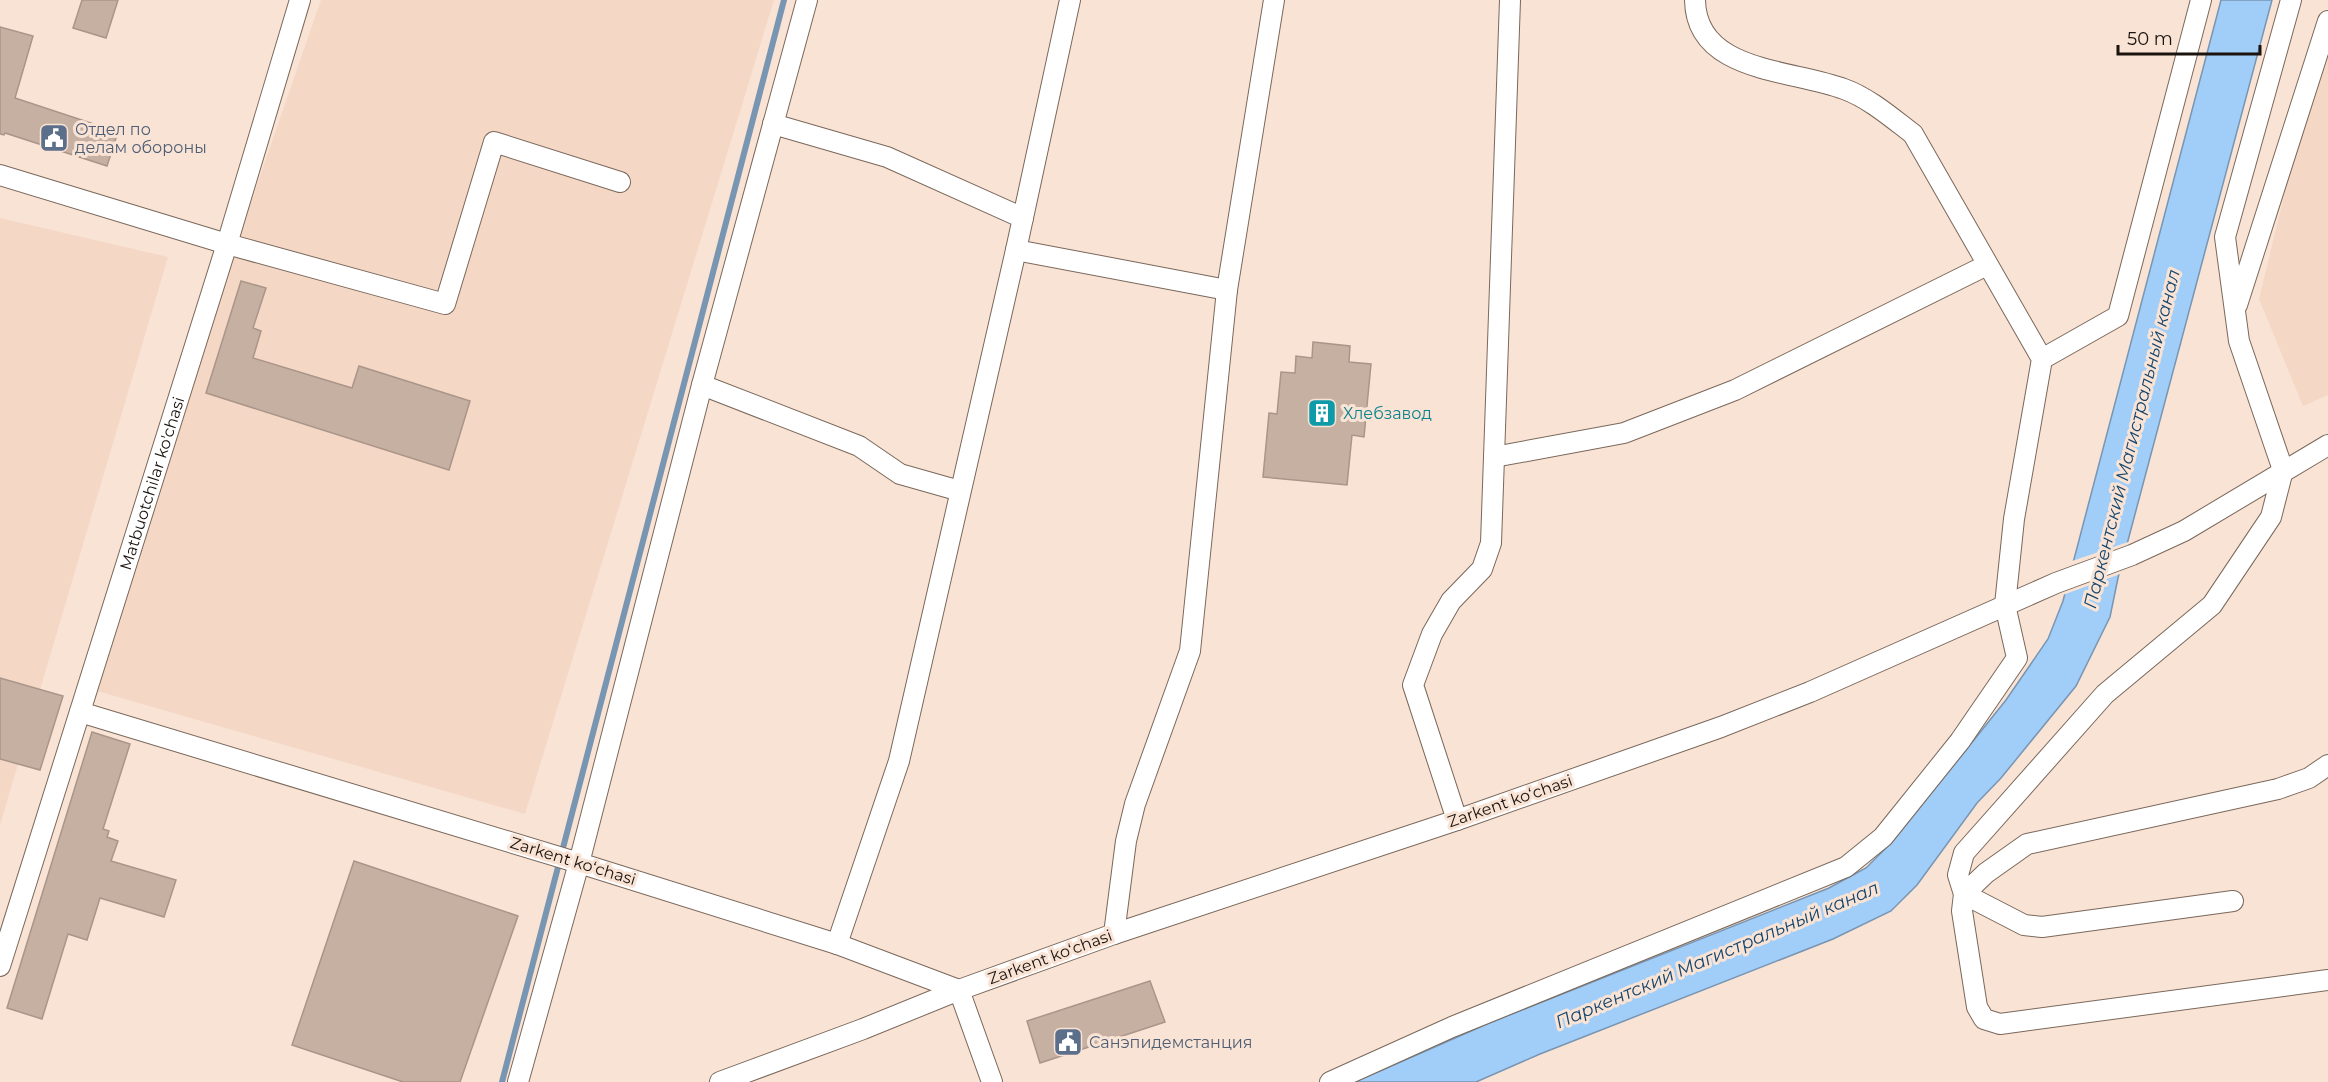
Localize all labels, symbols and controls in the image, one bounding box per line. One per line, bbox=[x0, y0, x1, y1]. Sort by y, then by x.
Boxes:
scale bar bbox=[2118, 18, 2260, 56]
text: 50 m bbox=[2127, 28, 2173, 50]
place label: Отдел по делам обороны bbox=[75, 120, 207, 157]
public building icon: Отдел по делам обороны bbox=[38, 122, 70, 154]
water label: Паркентский Магистральный канал bbox=[2079, 267, 2185, 611]
street label: Matbuotchilar ko'chasi bbox=[116, 394, 188, 572]
building icon: Хлебзавод bbox=[1306, 397, 1338, 429]
place label: Хлебзавод bbox=[1343, 404, 1432, 423]
street label: Zarkent koʻchasi bbox=[1445, 771, 1575, 831]
street label: Zarkent koʻchasi bbox=[508, 833, 638, 889]
water label: Паркентский Магистральный канал bbox=[1552, 877, 1882, 1033]
street label: Zarkent koʻchasi bbox=[985, 926, 1115, 988]
public building icon: Санэпидемстанция bbox=[1052, 1026, 1084, 1058]
place label: Санэпидемстанция bbox=[1089, 1033, 1253, 1052]

